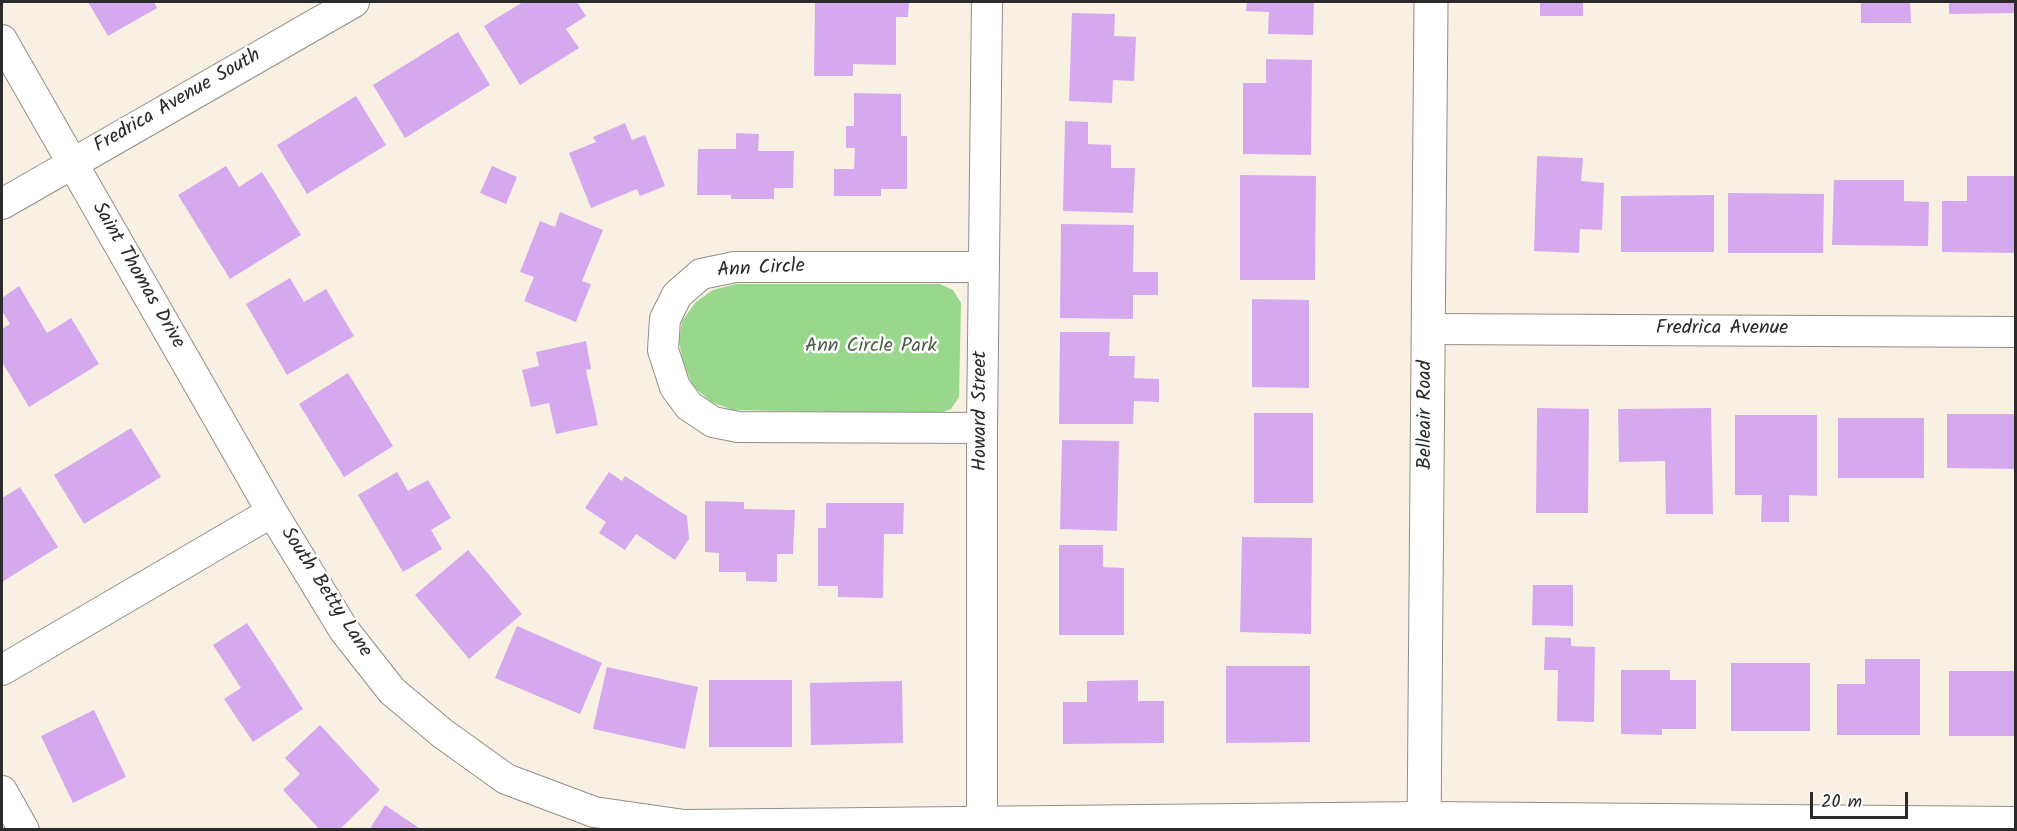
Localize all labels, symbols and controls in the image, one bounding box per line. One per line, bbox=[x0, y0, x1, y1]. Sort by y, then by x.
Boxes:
street label: Fredrica Avenue South bbox=[90, 45, 266, 159]
street label: Saint Thomas Drive bbox=[85, 198, 189, 354]
street label: Ann Circle bbox=[717, 256, 805, 284]
street label: Fredrica Avenue bbox=[1656, 318, 1788, 342]
park label: Ann Circle Park bbox=[805, 336, 937, 360]
street label: Howard Street bbox=[970, 351, 994, 471]
street label: Belleair Road bbox=[1415, 360, 1439, 470]
street label: South Betty Lane bbox=[274, 523, 376, 663]
scale bar bbox=[1813, 780, 1910, 818]
text: 20 m bbox=[1821, 788, 1862, 817]

